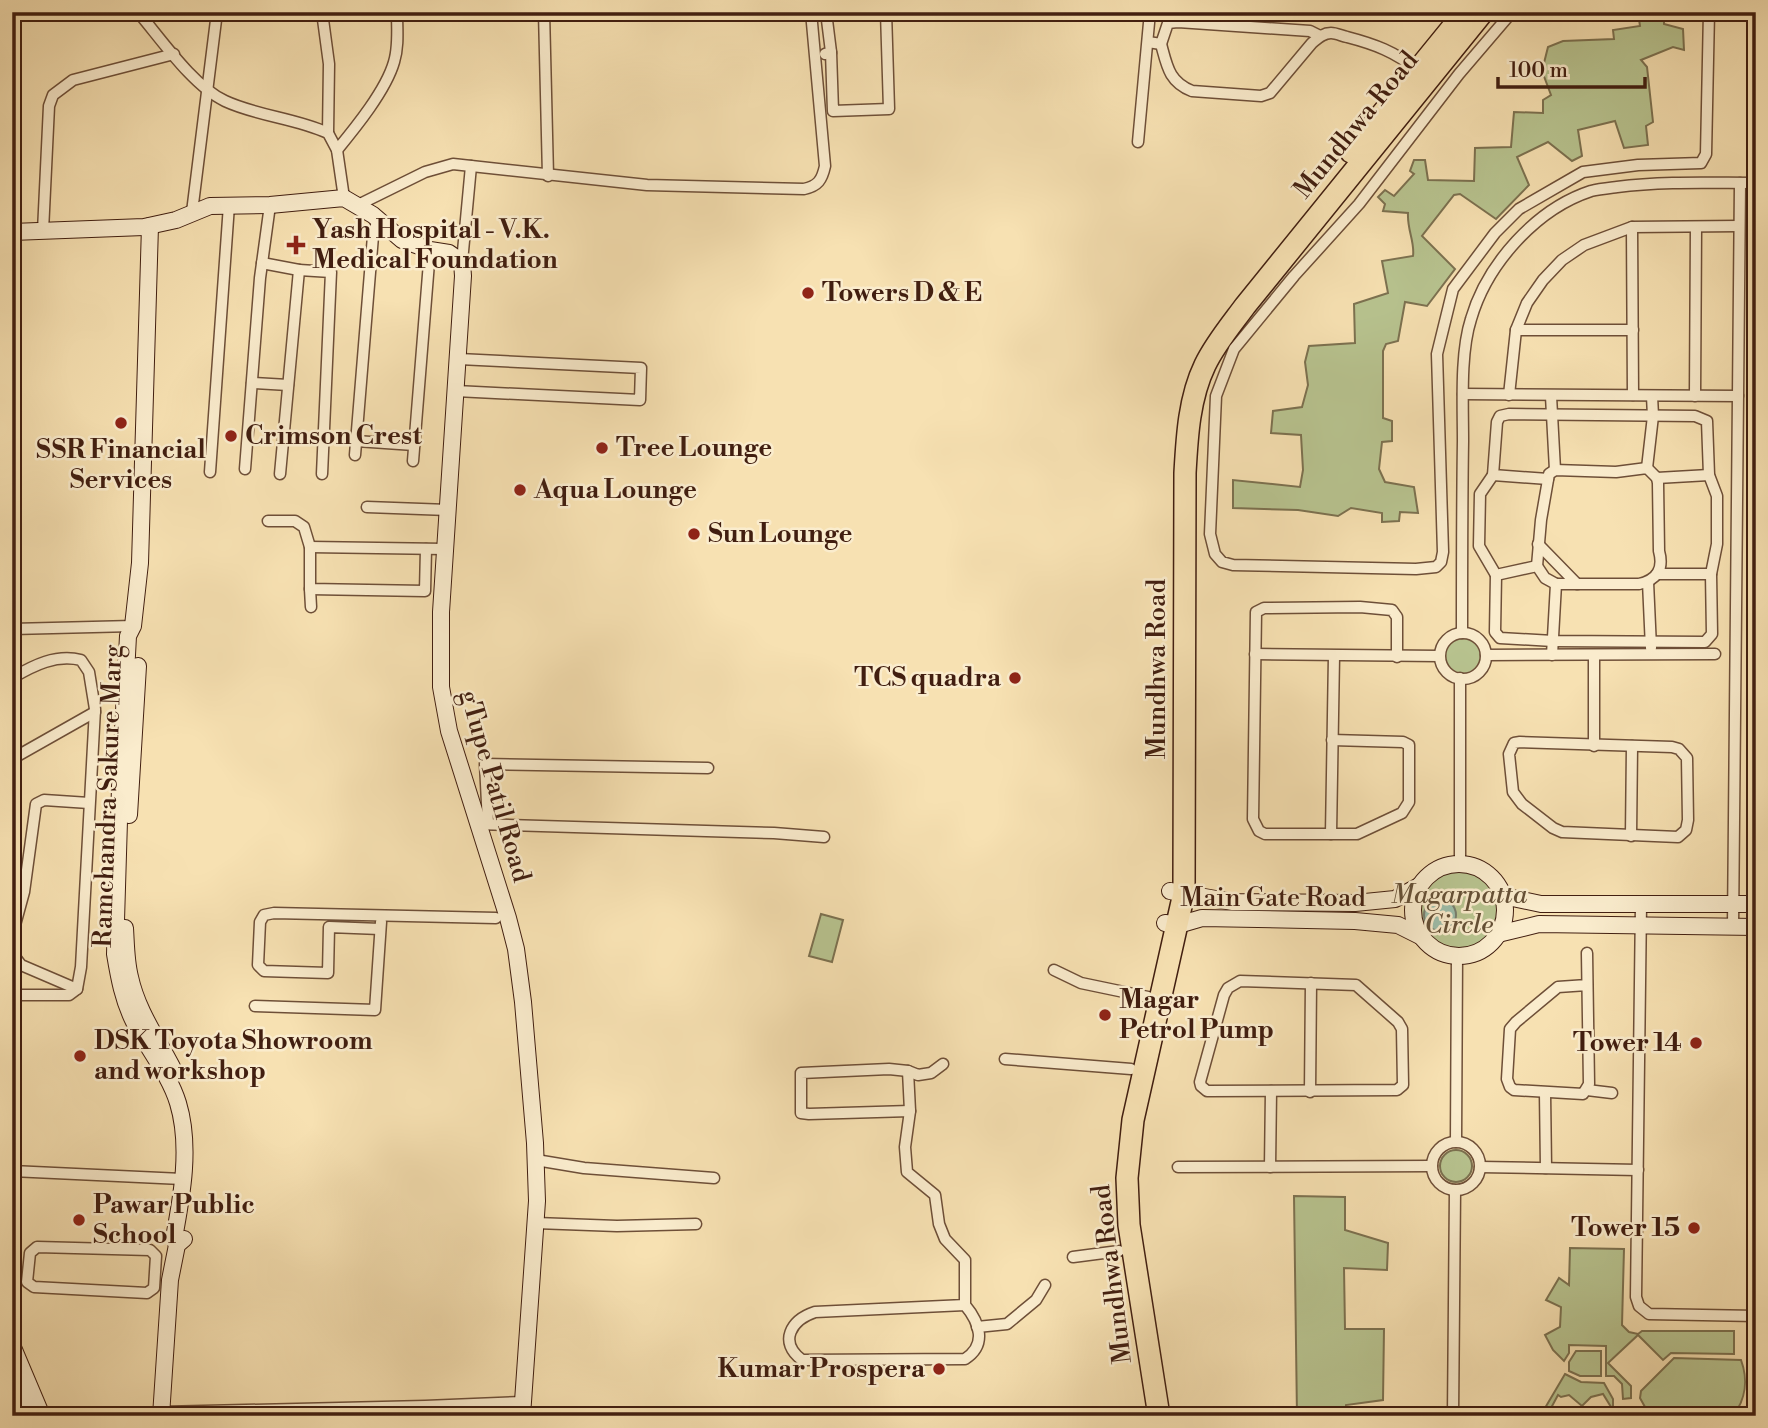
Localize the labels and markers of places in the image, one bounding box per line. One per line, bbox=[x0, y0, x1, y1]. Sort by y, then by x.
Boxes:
place label: Yash Hospital - V.K. Medical Foundation bbox=[312, 214, 558, 276]
marker: Yash Hospital - V.K. Medical Foundation bbox=[286, 235, 306, 255]
place label: Towers D & E bbox=[822, 277, 982, 309]
marker: Towers D & E bbox=[800, 285, 816, 301]
marker: SSR Financial Services bbox=[113, 415, 129, 431]
place label: Crimson Crest bbox=[245, 420, 422, 452]
marker: Crimson Crest bbox=[223, 428, 239, 444]
place label: Tree Lounge bbox=[616, 432, 772, 464]
place label: SSR Financial Services bbox=[36, 434, 206, 496]
marker: Tree Lounge bbox=[594, 440, 610, 456]
place label: Aqua Lounge bbox=[533, 474, 697, 506]
marker: Aqua Lounge bbox=[512, 482, 528, 498]
place label: Sun Lounge bbox=[708, 518, 852, 550]
marker: Sun Lounge bbox=[686, 526, 702, 542]
place label: TCS quadra bbox=[854, 662, 1002, 694]
marker: TCS quadra bbox=[1007, 670, 1023, 686]
place label: Magar Petrol Pump bbox=[1119, 984, 1274, 1046]
marker: Magar Petrol Pump bbox=[1097, 1007, 1113, 1023]
place label: DSK Toyota Showroom and workshop bbox=[94, 1025, 373, 1087]
place label: Tower 14 bbox=[1573, 1027, 1682, 1059]
marker: Tower 14 bbox=[1688, 1035, 1704, 1051]
marker: DSK Toyota Showroom and workshop bbox=[72, 1048, 88, 1064]
place label: Pawar Public School bbox=[93, 1189, 255, 1251]
marker: Pawar Public School bbox=[71, 1212, 87, 1228]
place label: Tower 15 bbox=[1571, 1212, 1680, 1244]
marker: Tower 15 bbox=[1686, 1220, 1702, 1236]
place label: Kumar Prospera bbox=[717, 1353, 926, 1385]
marker: Kumar Prospera bbox=[931, 1361, 947, 1377]

